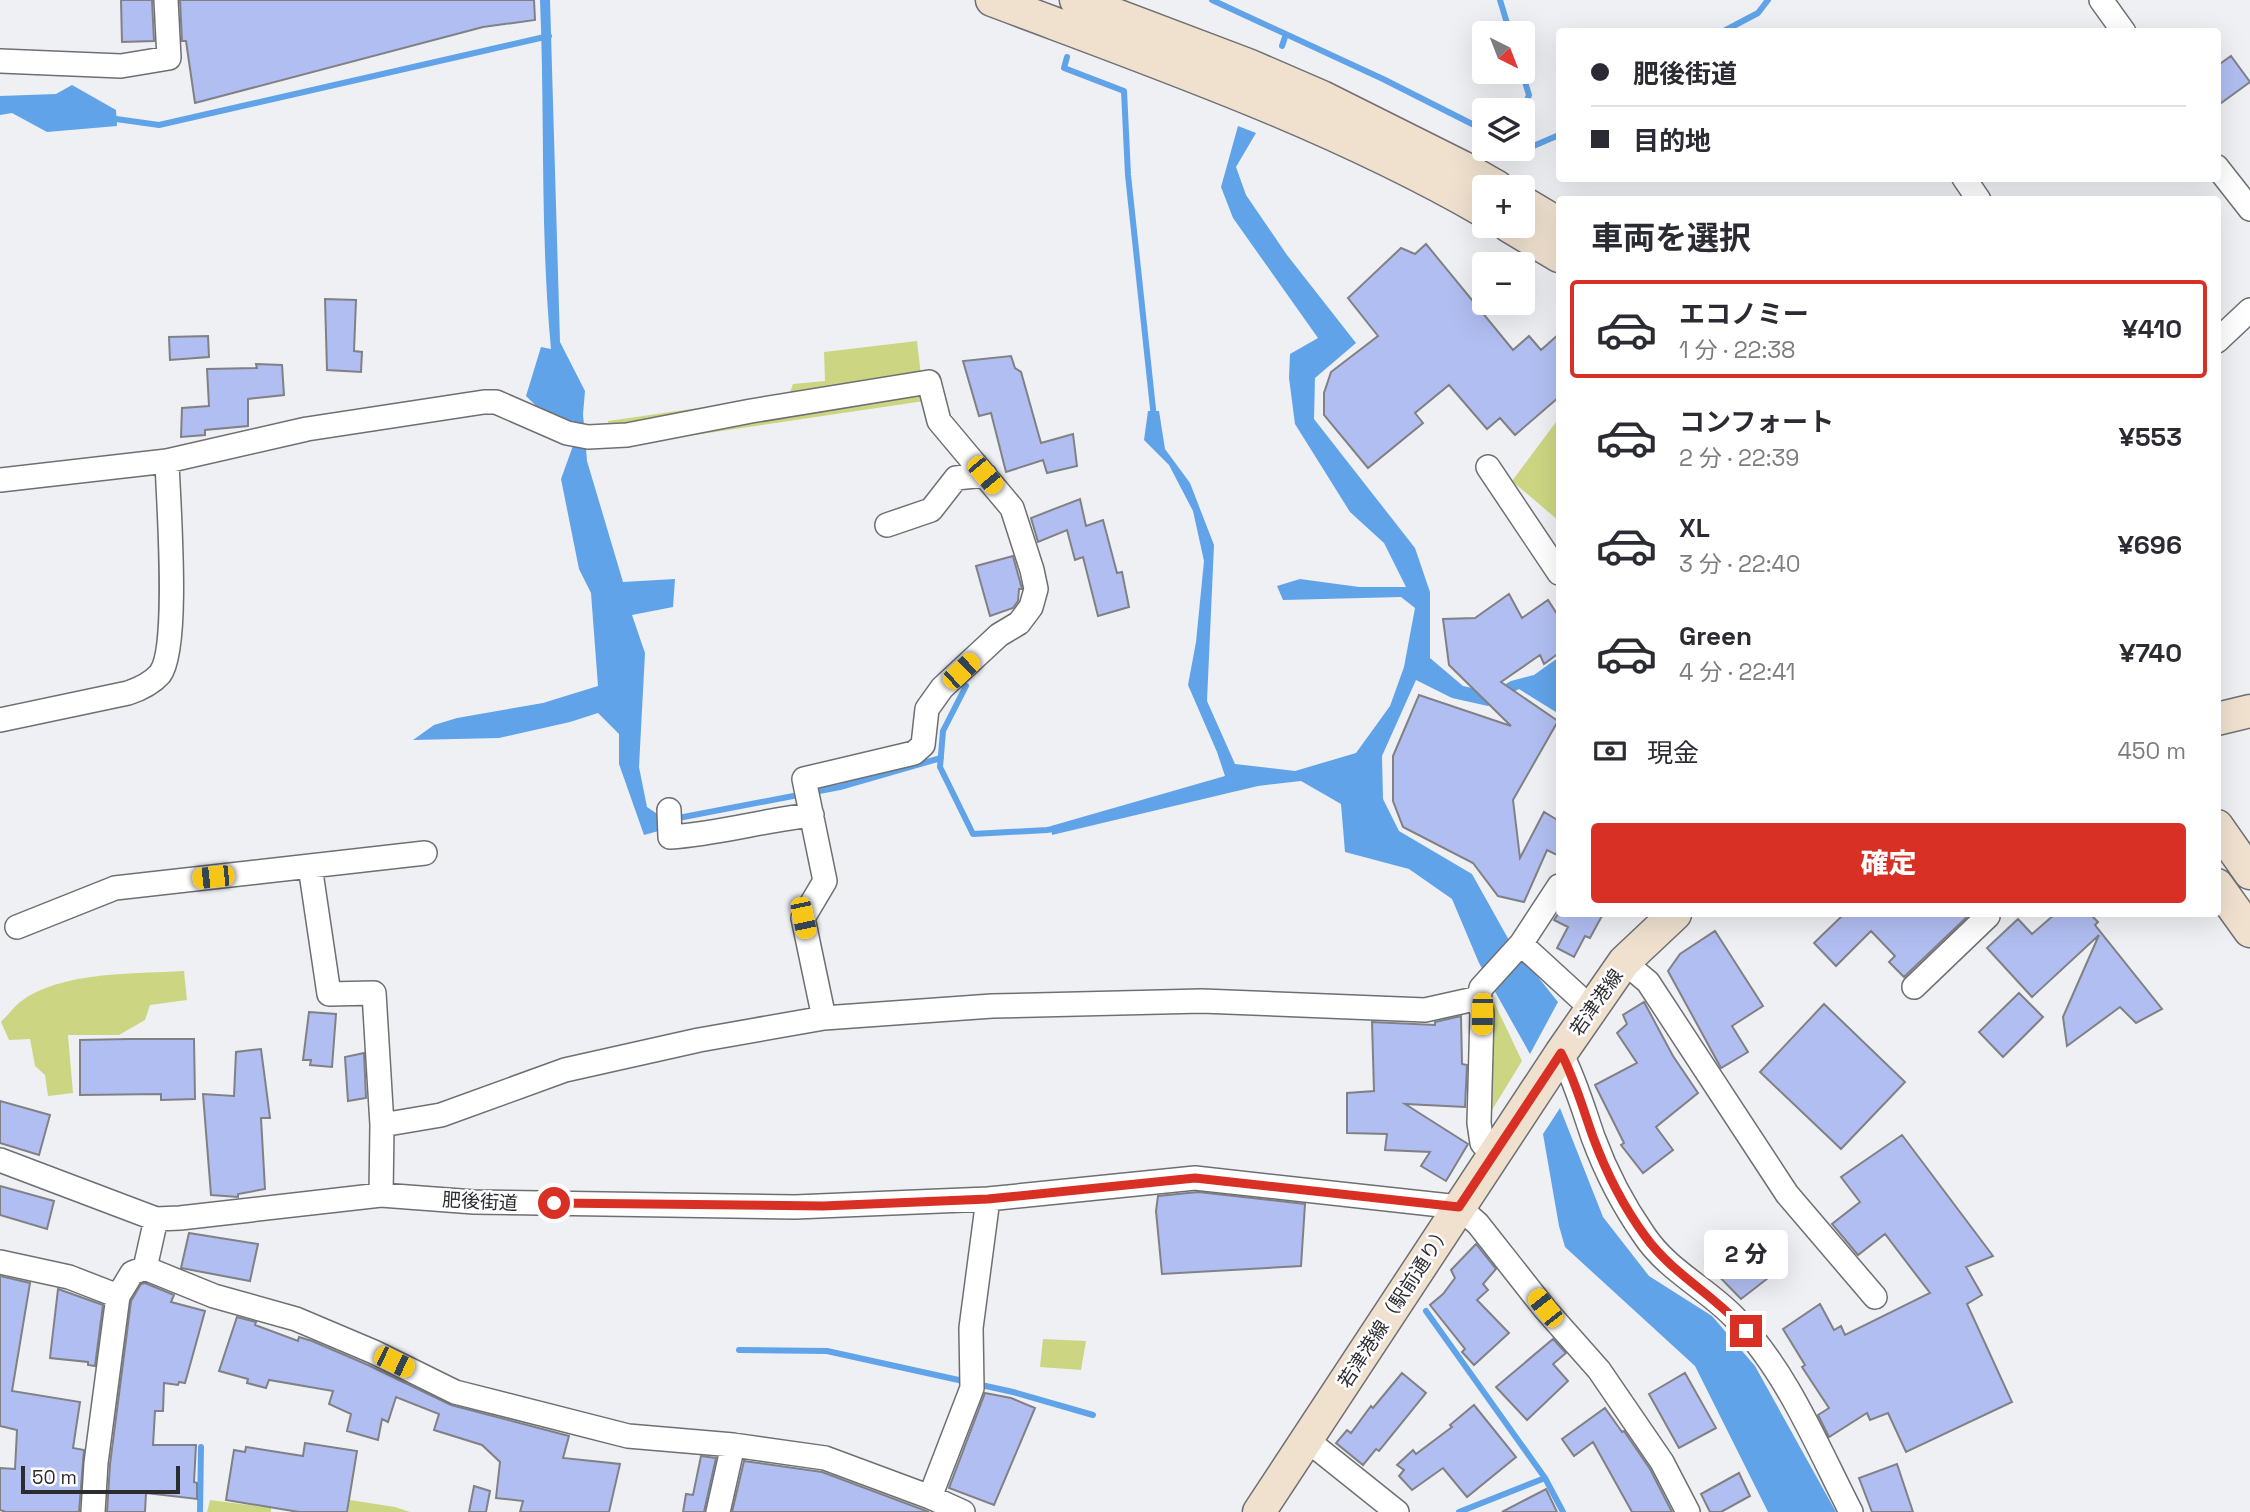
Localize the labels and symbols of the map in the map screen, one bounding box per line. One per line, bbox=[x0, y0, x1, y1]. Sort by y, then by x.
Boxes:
north arrow bbox=[1472, 21, 1535, 84]
car bbox=[964, 452, 1007, 498]
car bbox=[939, 649, 984, 693]
car bbox=[192, 864, 235, 890]
car bbox=[789, 895, 818, 941]
street label: 若津港線 bbox=[1564, 964, 1628, 1041]
car bbox=[1472, 993, 1493, 1035]
street label: 肥後街道 bbox=[441, 1187, 519, 1216]
route start bbox=[538, 1187, 570, 1219]
street label: 若津港線（駅前通り） bbox=[1332, 1220, 1457, 1393]
callout: 2 分 bbox=[1704, 1230, 1788, 1278]
car bbox=[1524, 1285, 1567, 1331]
route end bbox=[1730, 1315, 1762, 1347]
car bbox=[371, 1343, 418, 1381]
scale bar bbox=[21, 1463, 180, 1495]

